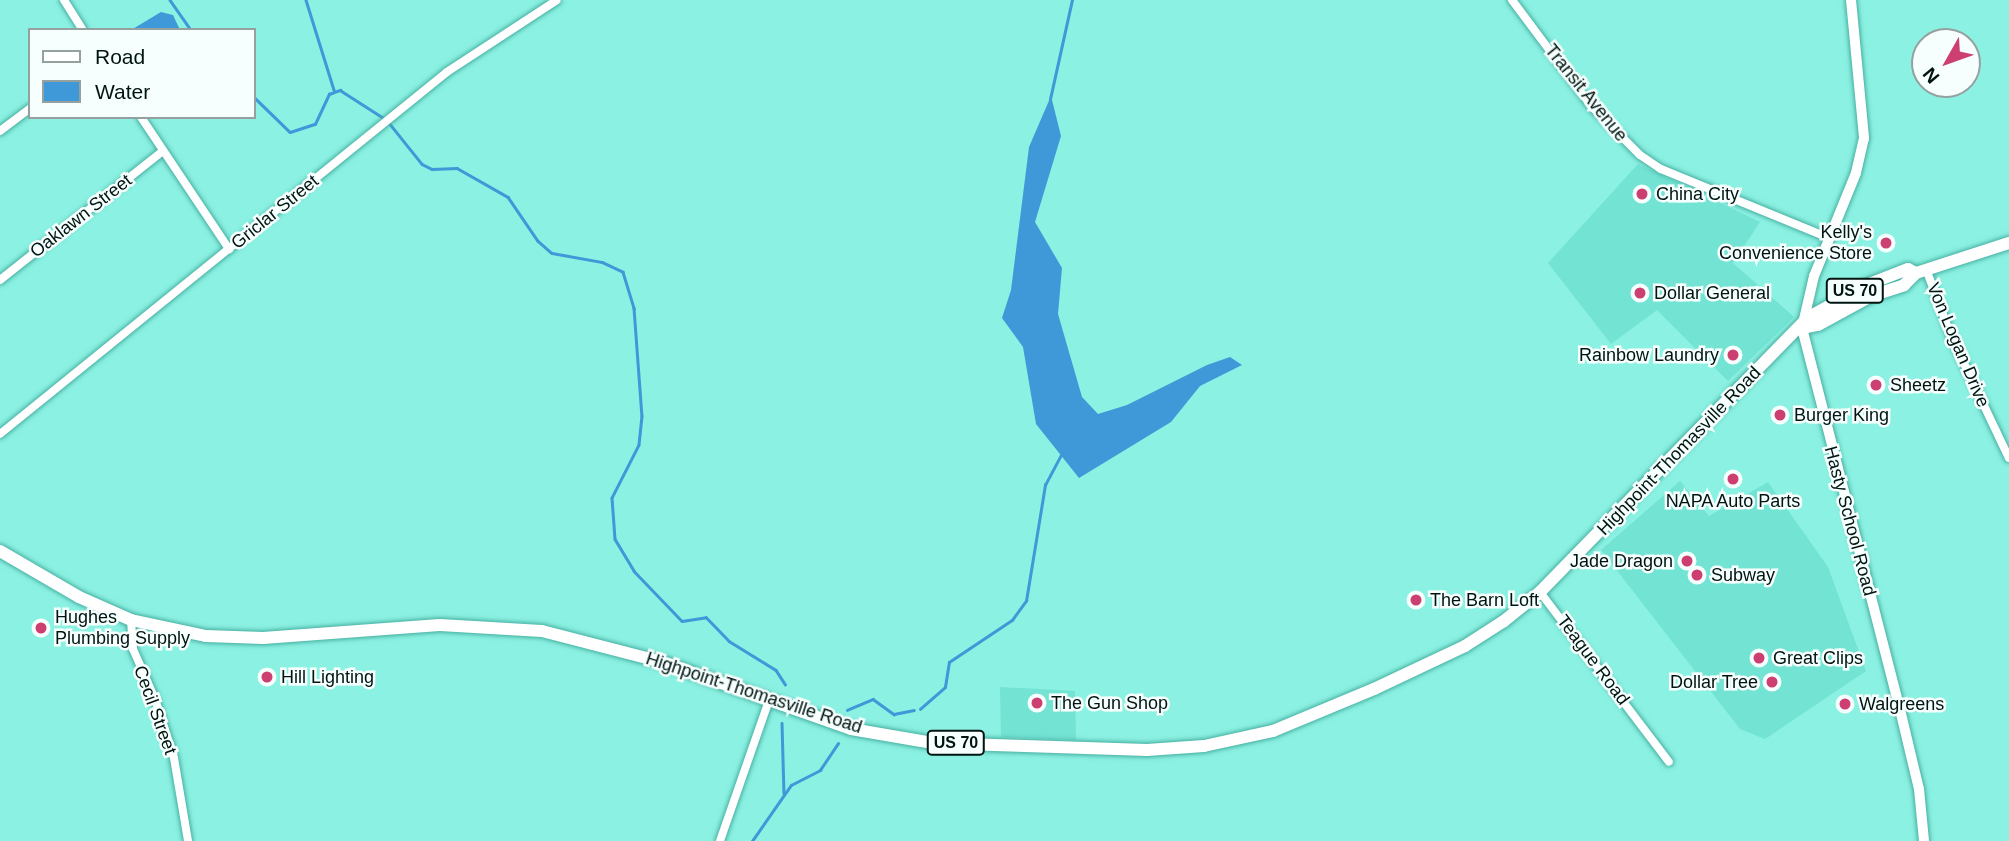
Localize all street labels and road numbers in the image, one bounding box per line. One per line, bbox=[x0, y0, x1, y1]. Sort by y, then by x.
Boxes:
street label: Transit Avenue bbox=[1540, 40, 1632, 146]
street label: Oaklawn Street bbox=[26, 170, 136, 262]
street label: Griclar Street bbox=[227, 170, 323, 254]
road number: US 70 bbox=[1825, 278, 1885, 304]
street label: Von Logan Drive bbox=[1922, 280, 1994, 410]
street label: Highpoint-Thomasville Road bbox=[1593, 362, 1765, 540]
street label: Hasty School Road bbox=[1820, 444, 1880, 598]
street label: Teague Road bbox=[1552, 611, 1634, 709]
street label: Highpoint-Thomasville Road bbox=[643, 648, 865, 738]
street label: Cecil Street bbox=[129, 663, 181, 757]
road number: US 70 bbox=[926, 730, 986, 756]

